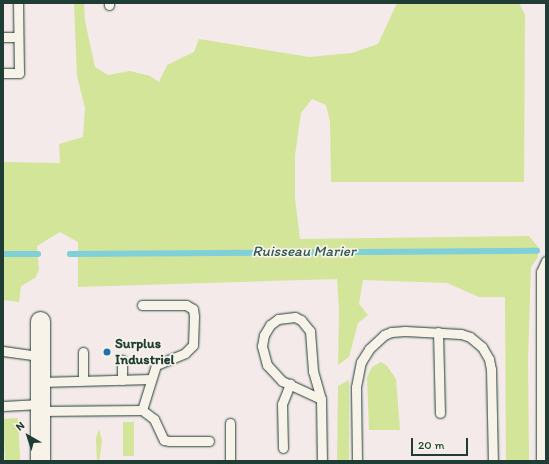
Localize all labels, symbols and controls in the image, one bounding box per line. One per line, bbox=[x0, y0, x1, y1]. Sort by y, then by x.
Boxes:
water label: Ruisseau Marier bbox=[252, 243, 356, 261]
place label: Surplus Industriel bbox=[115, 336, 174, 368]
marker: Surplus Industriel bbox=[102, 347, 112, 357]
north arrow bbox=[8, 416, 48, 456]
text: N bbox=[13, 419, 27, 434]
scale bar bbox=[413, 430, 470, 456]
text: 20 m bbox=[418, 438, 445, 452]

